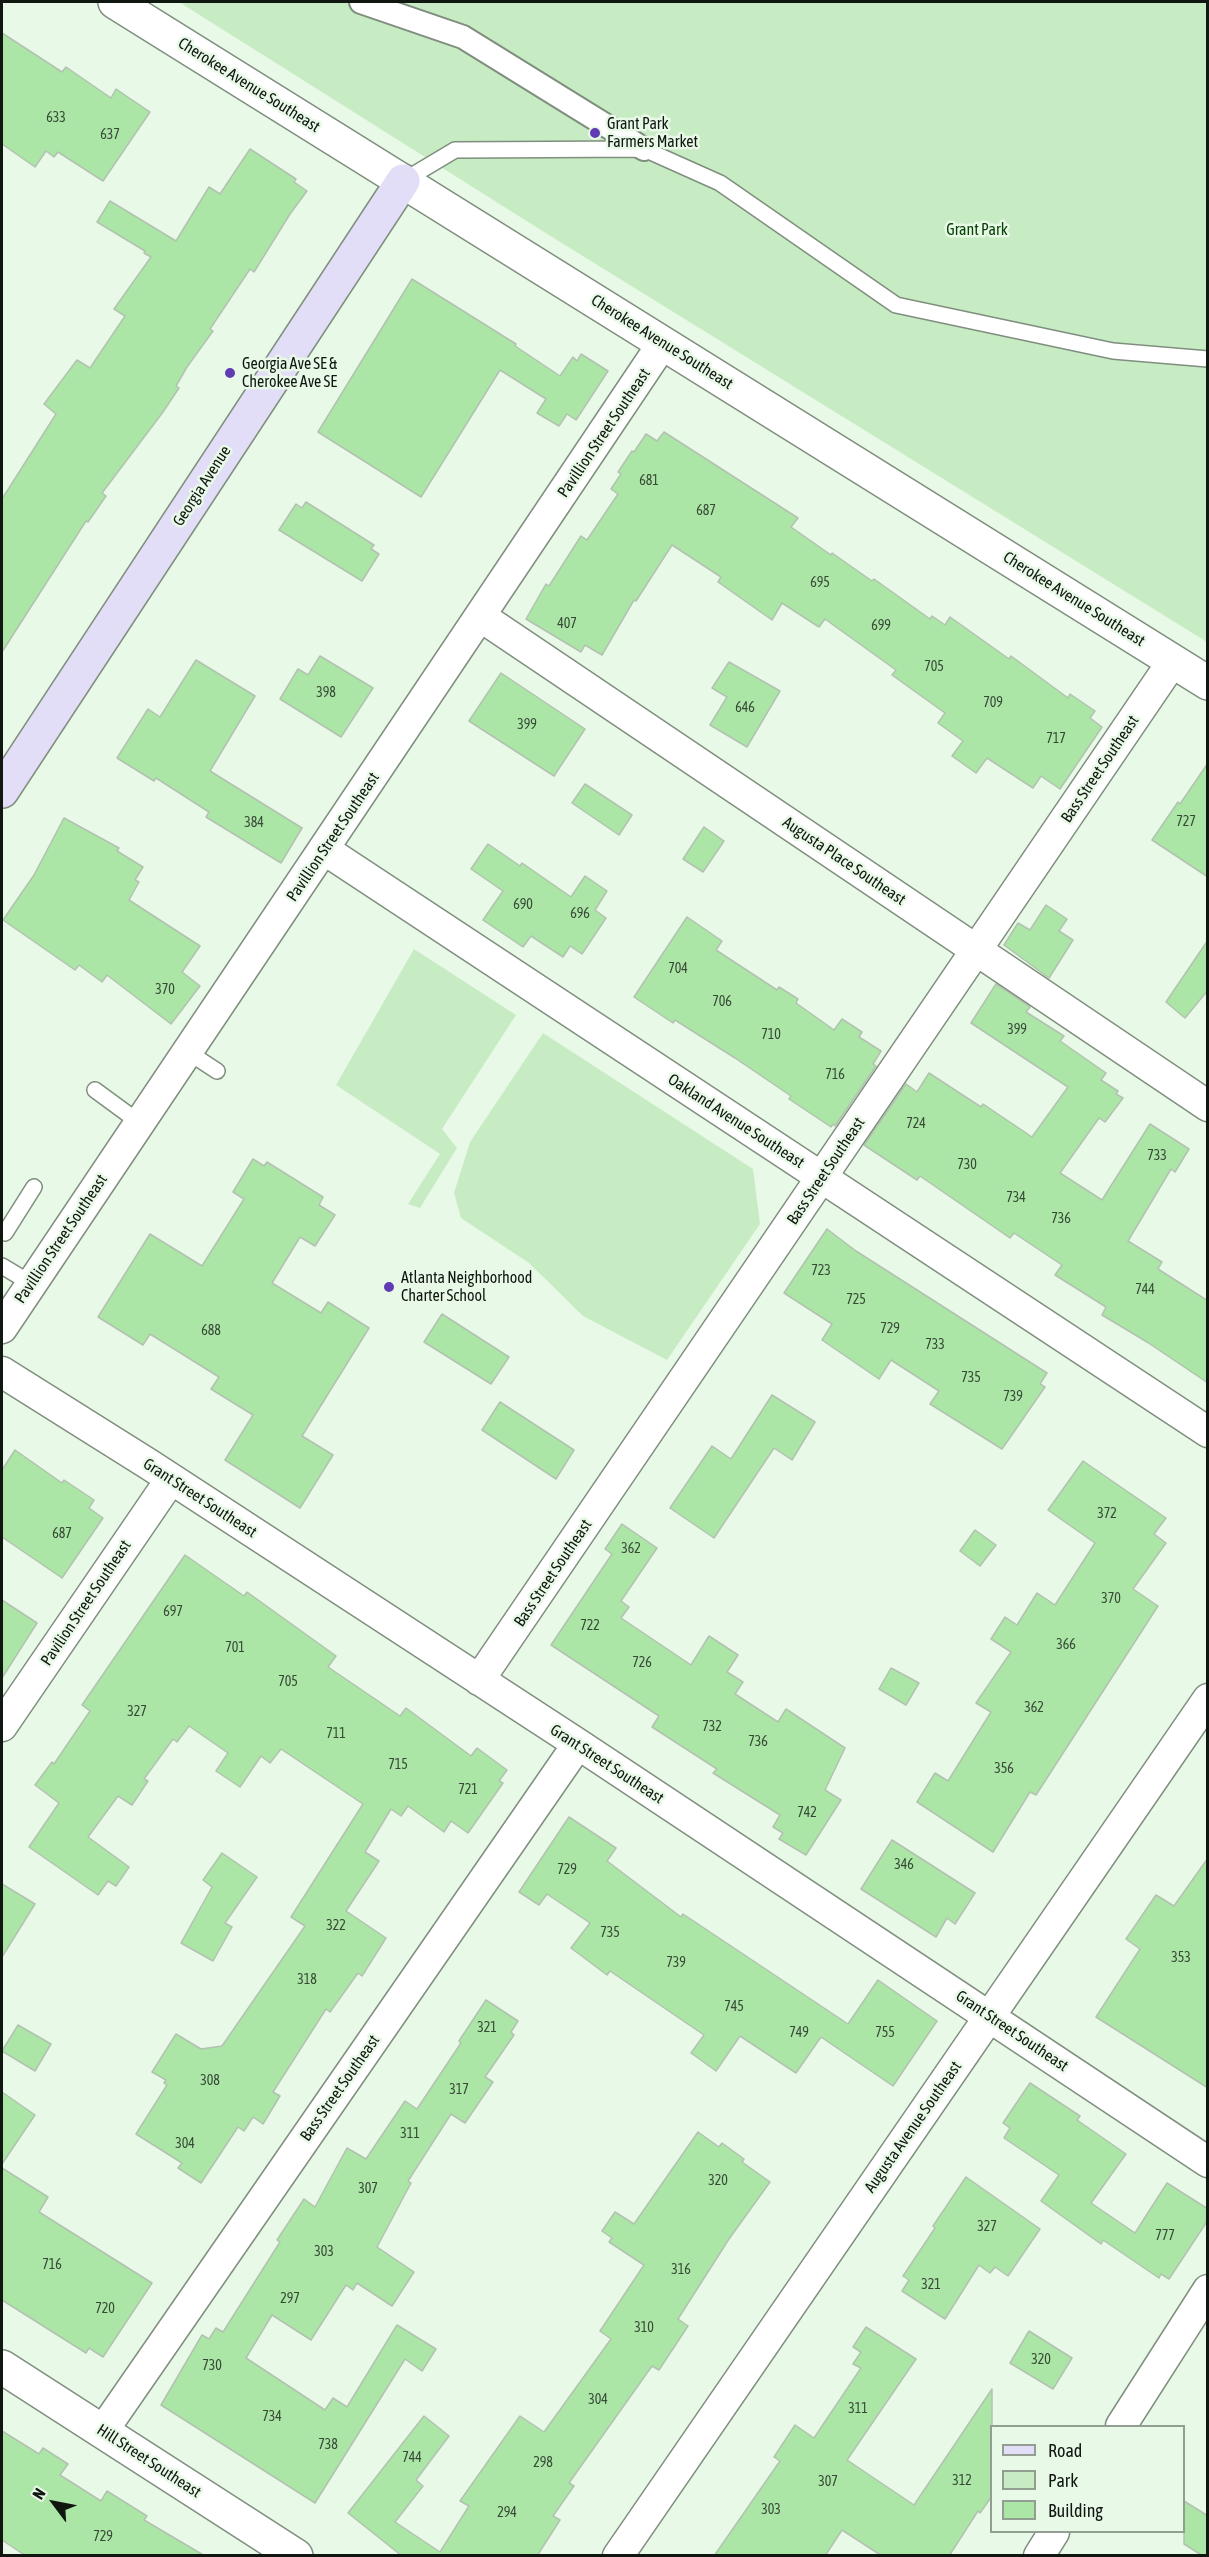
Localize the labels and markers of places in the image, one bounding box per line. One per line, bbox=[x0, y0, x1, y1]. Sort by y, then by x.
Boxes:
place label: Grant Park Farmers Market bbox=[607, 114, 698, 152]
marker: Grant Park Farmers Market bbox=[588, 126, 602, 140]
place label: Georgia Ave SE & Cherokee Ave SE bbox=[242, 354, 337, 392]
marker: Georgia Ave SE & Cherokee Ave SE bbox=[223, 366, 237, 380]
place label: Atlanta Neighborhood Charter School bbox=[401, 1268, 532, 1306]
marker: Atlanta Neighborhood Charter School bbox=[382, 1280, 396, 1294]

